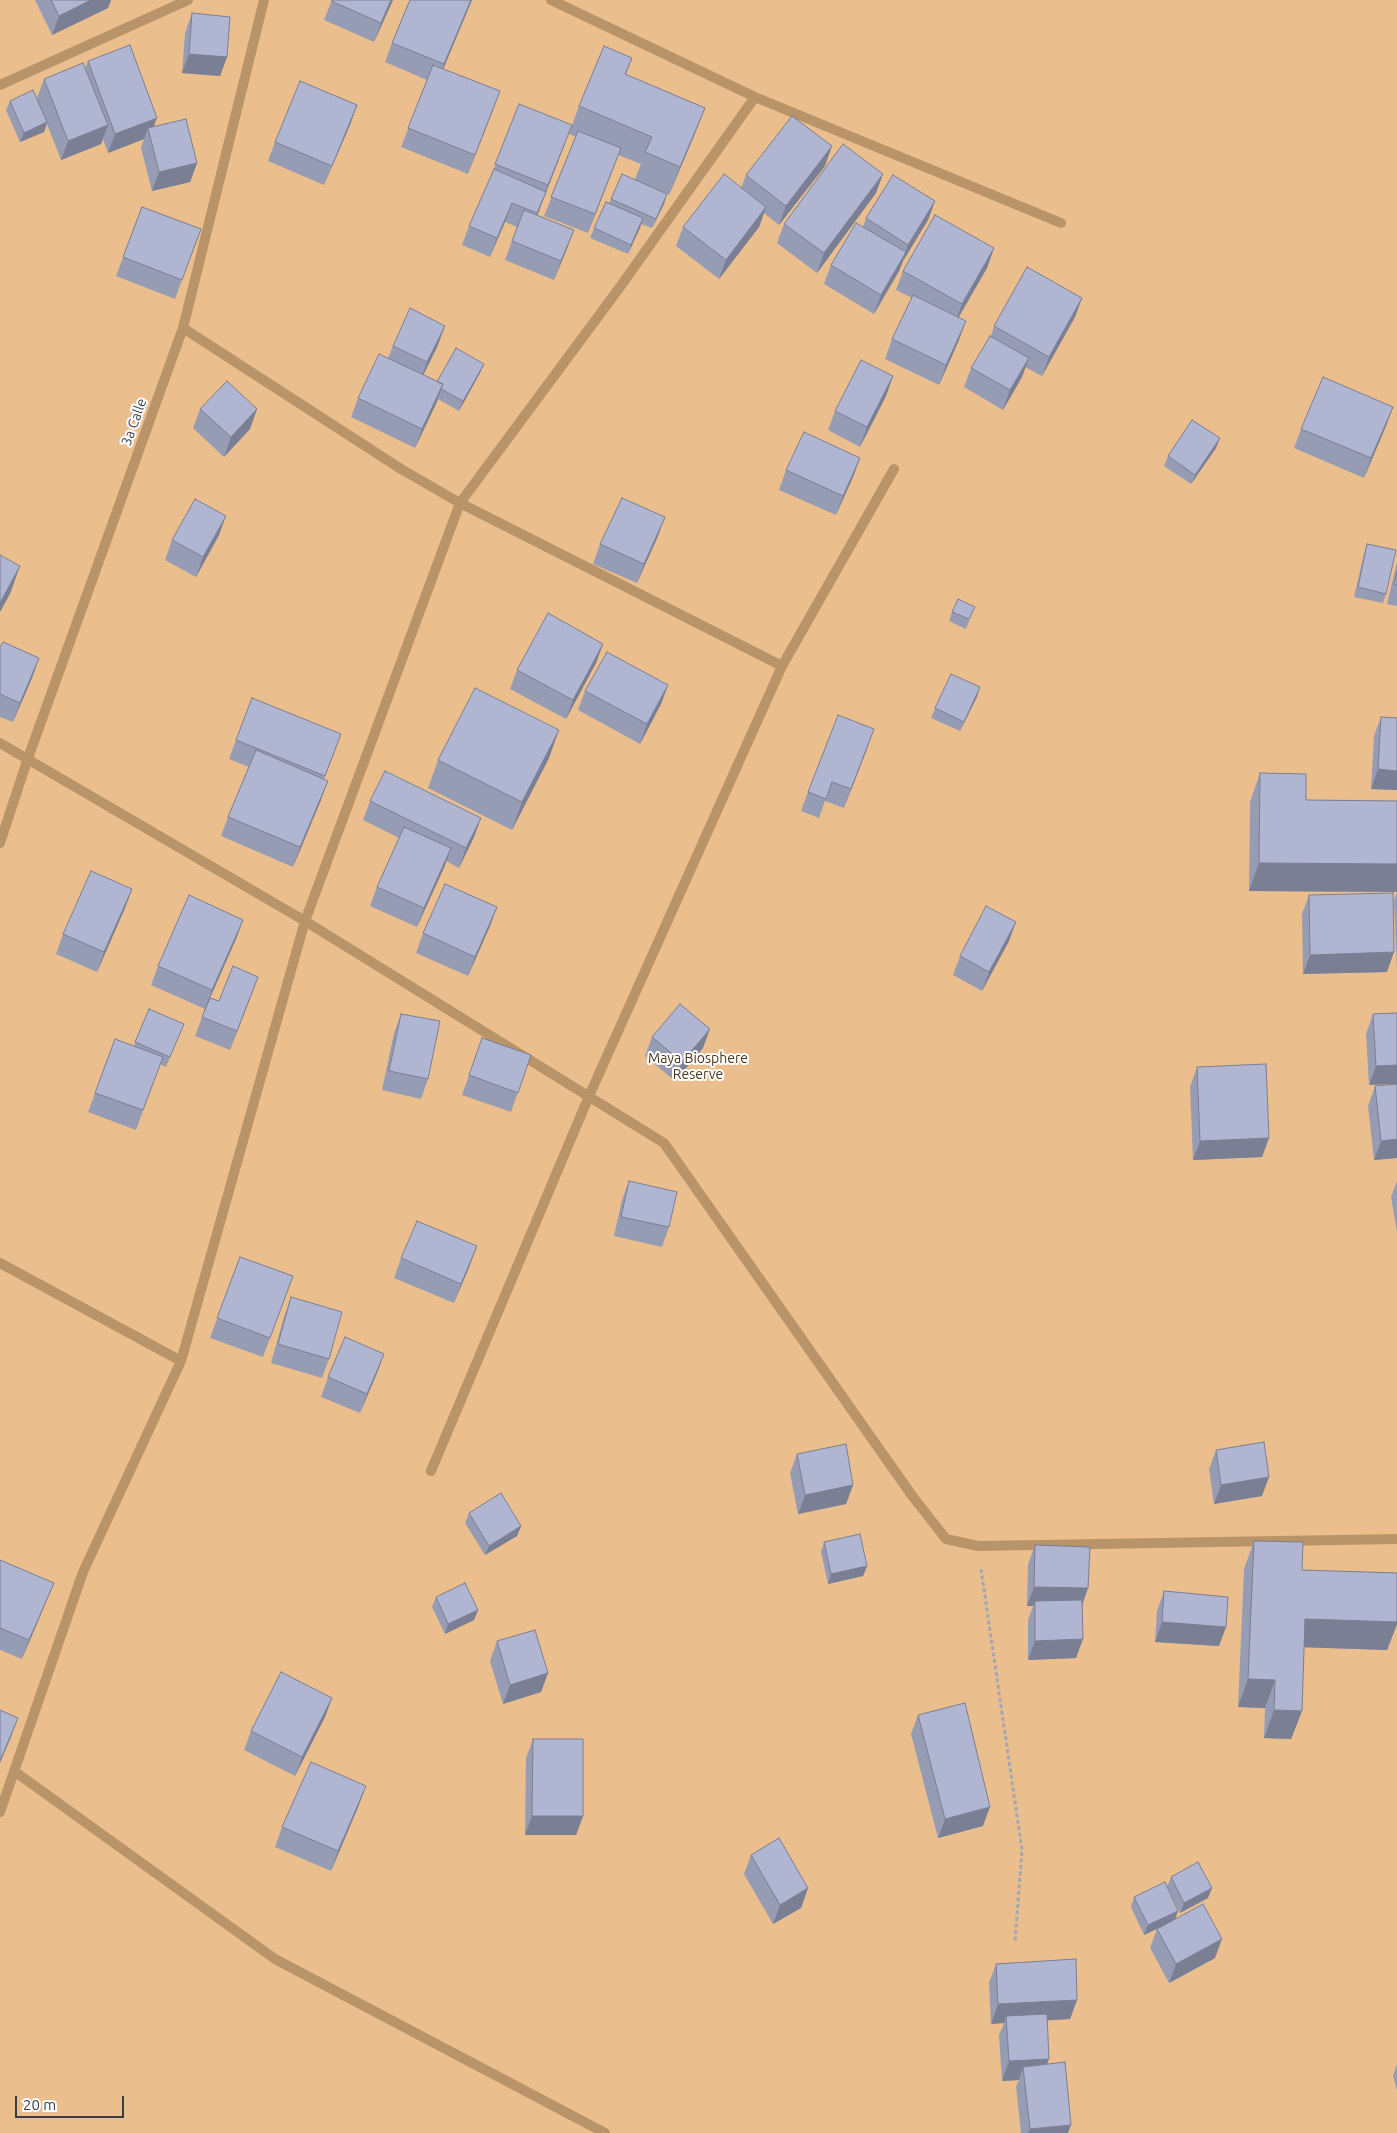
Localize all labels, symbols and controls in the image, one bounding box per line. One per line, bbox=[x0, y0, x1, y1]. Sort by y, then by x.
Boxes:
street label: 3a Calle bbox=[118, 396, 150, 448]
park label: Maya Biosphere Reserve bbox=[648, 1050, 748, 1082]
scale bar bbox=[18, 2086, 126, 2118]
text: 20 m bbox=[23, 2096, 56, 2113]

